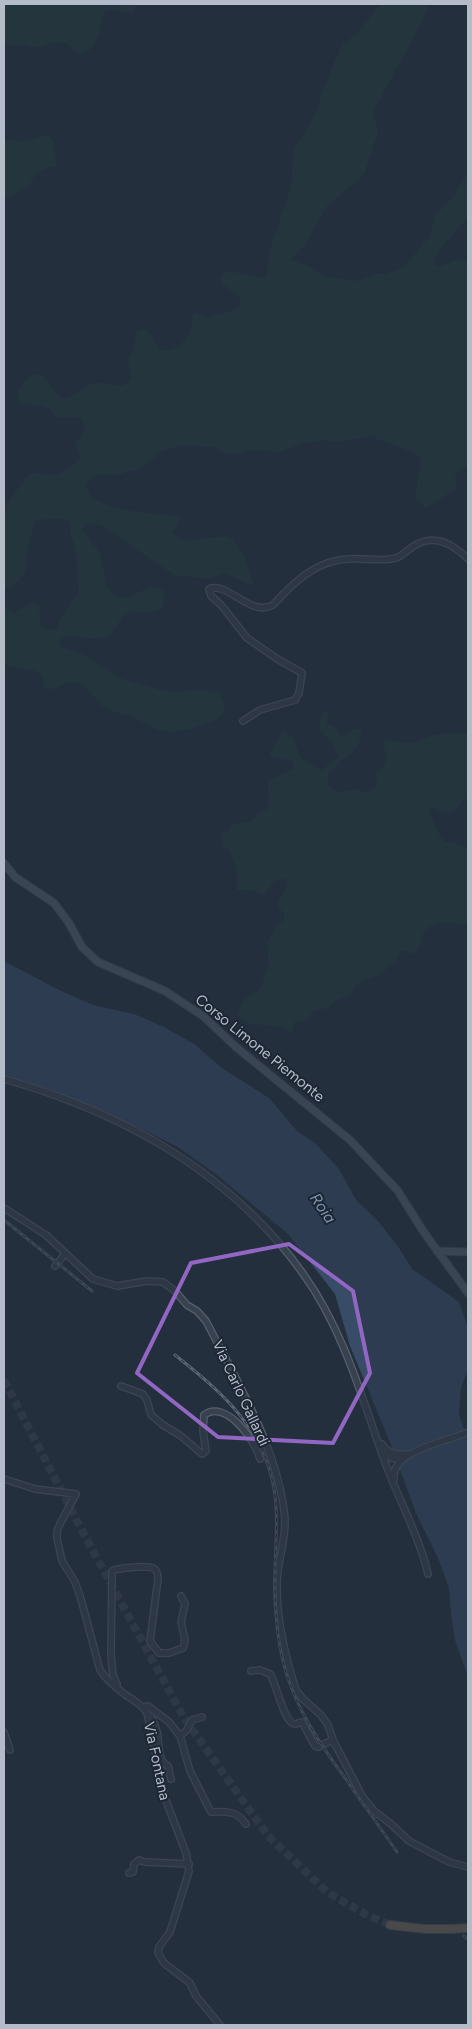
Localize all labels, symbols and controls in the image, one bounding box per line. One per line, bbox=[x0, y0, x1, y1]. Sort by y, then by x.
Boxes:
street label: Corso Limone Piemonte bbox=[192, 990, 328, 1106]
water label: Roia bbox=[306, 1189, 340, 1227]
street label: Via Carlo Gallardi bbox=[209, 1337, 273, 1449]
street label: Via Fontana bbox=[140, 1720, 174, 1802]

